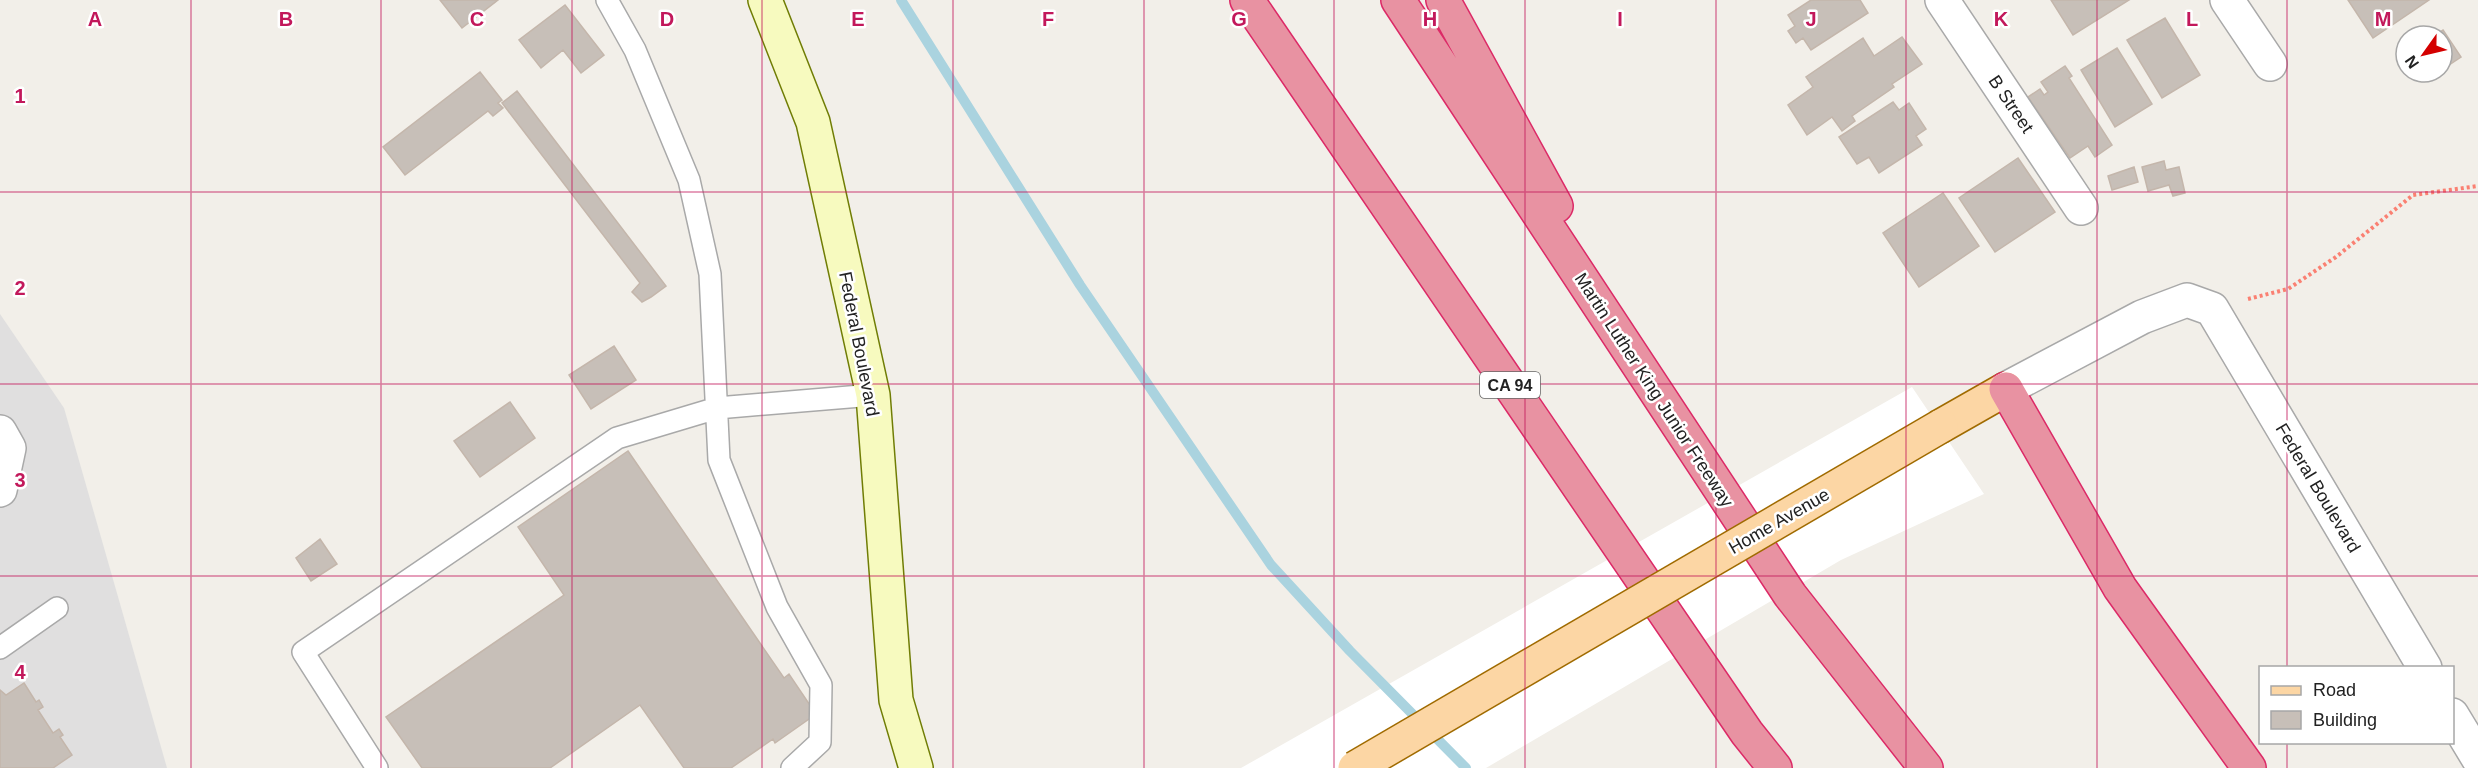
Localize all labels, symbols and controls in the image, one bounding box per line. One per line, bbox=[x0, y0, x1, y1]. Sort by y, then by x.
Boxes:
text: A bbox=[88, 8, 102, 30]
text: B bbox=[279, 8, 293, 30]
text: C bbox=[470, 8, 484, 30]
text: D bbox=[660, 8, 674, 30]
text: E bbox=[851, 8, 865, 30]
text: F bbox=[1042, 8, 1054, 30]
text: G bbox=[1231, 8, 1247, 30]
text: H bbox=[1423, 8, 1437, 30]
text: I bbox=[1617, 8, 1623, 30]
text: J bbox=[1805, 8, 1817, 30]
text: K bbox=[1994, 8, 2009, 30]
text: L bbox=[2186, 8, 2198, 30]
text: M bbox=[2375, 8, 2391, 30]
north arrow bbox=[2394, 24, 2454, 84]
text: N bbox=[2402, 53, 2422, 72]
street label: B Street bbox=[1985, 71, 2037, 137]
text: 1 bbox=[14, 85, 26, 107]
street label: Martin Luther King Junior Freeway bbox=[1571, 269, 1737, 511]
street label: Federal Boulevard bbox=[835, 270, 883, 418]
text: 2 bbox=[14, 277, 26, 299]
road number: CA 94 bbox=[1480, 372, 1540, 398]
street label: Federal Boulevard bbox=[2272, 420, 2364, 556]
text: 3 bbox=[14, 469, 26, 491]
street label: Home Avenue bbox=[1725, 484, 1833, 558]
text: 4 bbox=[14, 661, 26, 683]
legend bbox=[2259, 666, 2454, 744]
text: Road bbox=[2313, 680, 2356, 700]
text: Building bbox=[2313, 710, 2377, 730]

